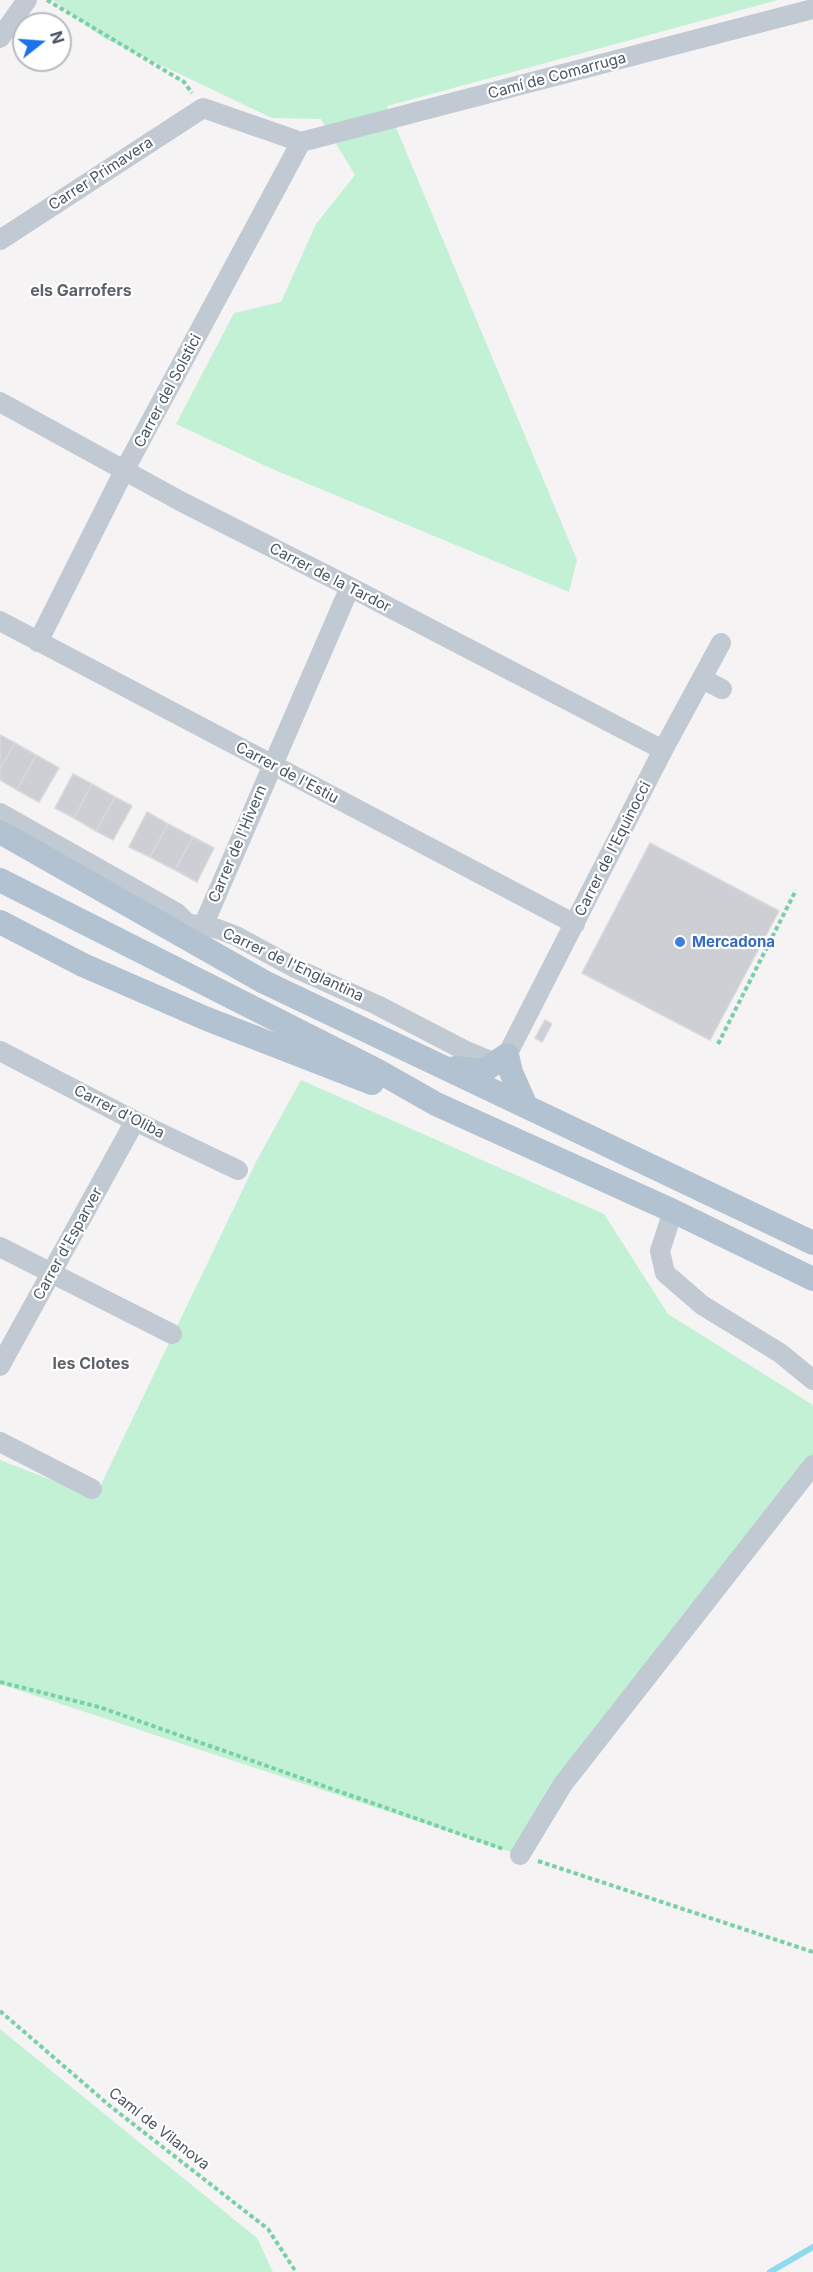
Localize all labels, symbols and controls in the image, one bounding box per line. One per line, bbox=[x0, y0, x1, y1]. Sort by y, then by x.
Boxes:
north arrow bbox=[12, 12, 72, 72]
text: N bbox=[46, 29, 69, 46]
street label: Camí de Comarruga bbox=[486, 49, 628, 103]
street label: Carrer Primavera bbox=[46, 134, 156, 214]
district label: els Garrofers bbox=[30, 281, 132, 301]
street label: Carrer del Solstici bbox=[130, 331, 206, 451]
street label: Carrer de la Tardor bbox=[266, 540, 394, 616]
street label: Carrer de l'Estiu bbox=[232, 738, 342, 808]
street label: Carrer de l'Equinocci bbox=[571, 779, 655, 919]
street label: Carrer de l'Hivern bbox=[205, 783, 271, 905]
street label: Carrer de l'Englantina bbox=[220, 924, 366, 1006]
place label: Mercadona bbox=[692, 933, 775, 951]
marker: Mercadona bbox=[673, 935, 687, 949]
street label: Carrer d'Oliba bbox=[71, 1081, 167, 1143]
street label: Carrer d'Esparver bbox=[30, 1185, 106, 1303]
district label: les Clotes bbox=[53, 1354, 129, 1374]
street label: Camí de Vilanova bbox=[105, 2084, 213, 2174]

